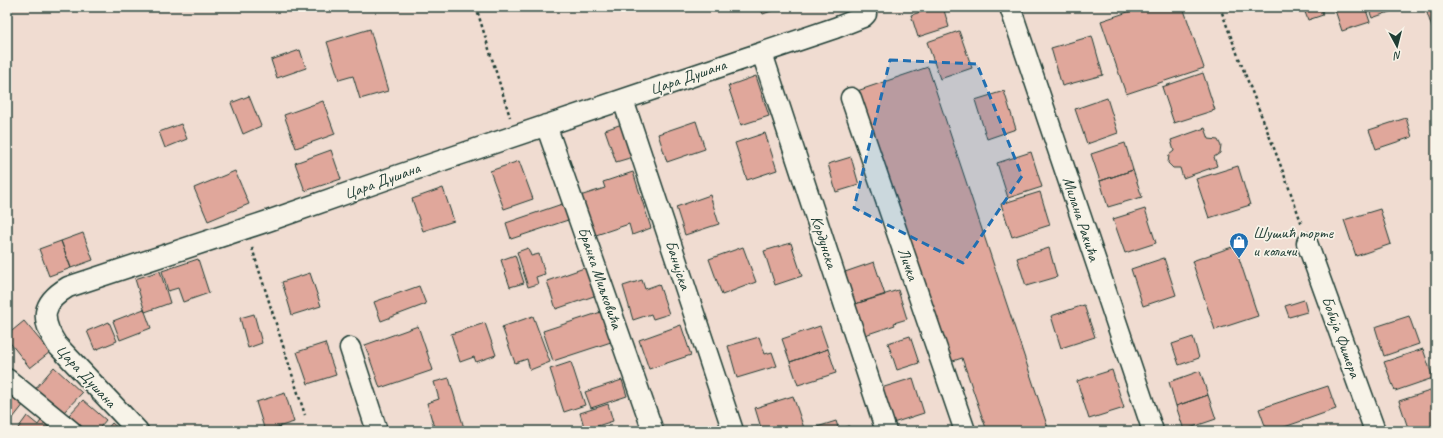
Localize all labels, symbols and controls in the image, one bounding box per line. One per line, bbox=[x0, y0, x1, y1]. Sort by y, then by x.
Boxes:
north arrow bbox=[1377, 26, 1417, 66]
text: N bbox=[1392, 49, 1402, 64]
street label: Цара Душана bbox=[647, 54, 730, 99]
street label: Цара Душана bbox=[341, 157, 424, 204]
street label: Милана Ракића bbox=[1058, 174, 1104, 265]
street label: Кордунска bbox=[806, 213, 842, 272]
place label: Шушић торте и колачи bbox=[1253, 223, 1335, 261]
street label: Бранка Миљковића bbox=[573, 224, 627, 333]
shop icon: Шушић торте и колачи bbox=[1228, 231, 1250, 259]
street label: Банијска bbox=[661, 238, 696, 293]
street label: Личка bbox=[893, 245, 923, 284]
street label: Бобија Фишера bbox=[1317, 294, 1365, 381]
street label: Цара Душана bbox=[52, 340, 121, 413]

